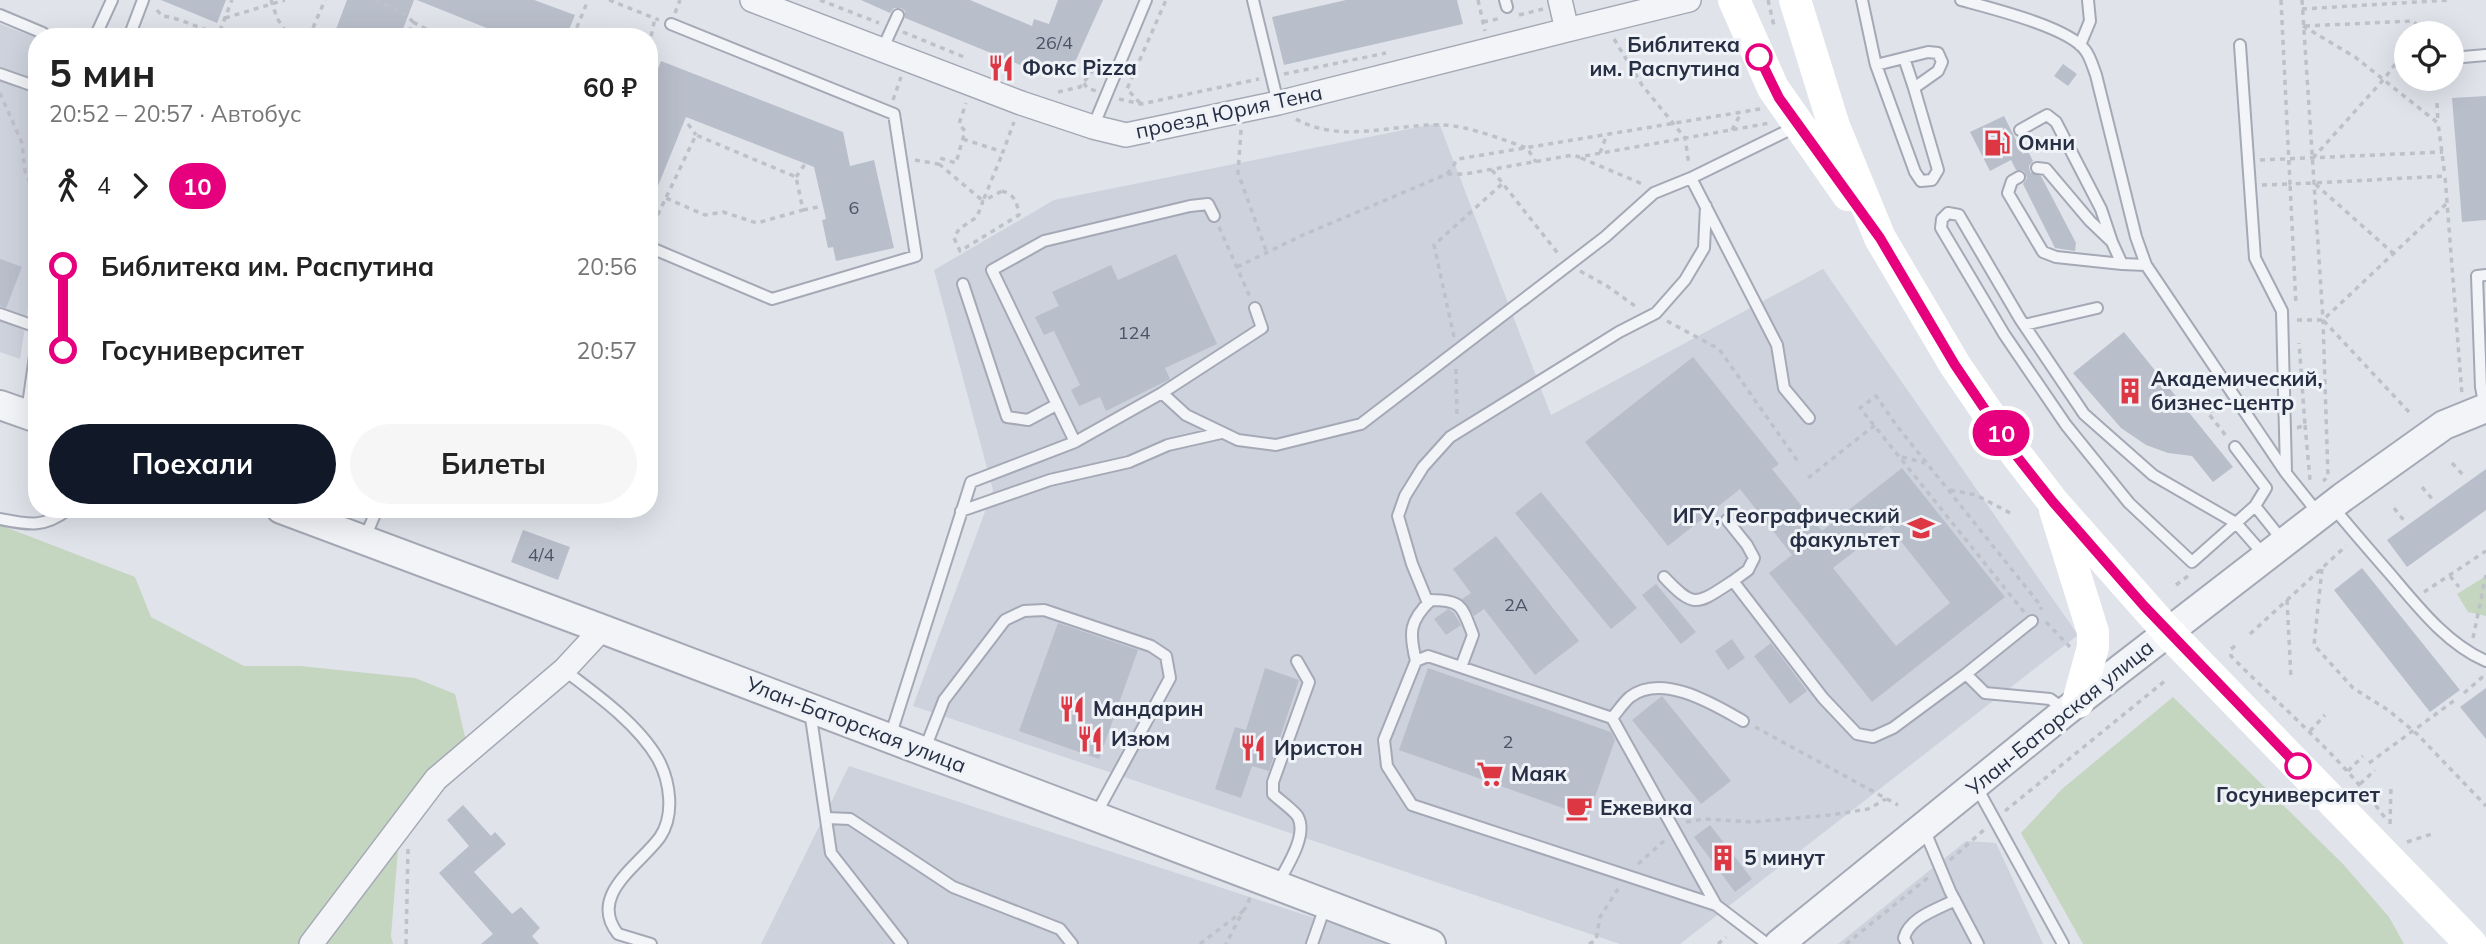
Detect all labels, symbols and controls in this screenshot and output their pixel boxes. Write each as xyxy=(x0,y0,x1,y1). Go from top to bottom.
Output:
map controls xyxy=(2394,21,2464,91)
button: locate xyxy=(2394,21,2464,91)
house number: 26/4 xyxy=(1035,31,1073,54)
place label: Библитека им. Распутина xyxy=(1589,31,1740,81)
marker: Библитека им. Распутина xyxy=(1746,44,1772,70)
text: 5 мин xyxy=(49,49,156,97)
restaurant icon: Фокс Pizza xyxy=(986,53,1016,83)
place label: Фокс Pizza xyxy=(1022,54,1137,80)
text: 60 ₽ xyxy=(583,71,637,104)
street label: проезд Юрия Тена xyxy=(1133,78,1325,144)
text: 20:52 – 20:57 · Автобус xyxy=(49,99,302,128)
fuel station icon: Омни xyxy=(1982,128,2012,158)
place label: Омни xyxy=(2018,129,2075,155)
icon: walk xyxy=(49,167,87,205)
icon: forward xyxy=(121,167,159,205)
text: 4 xyxy=(97,171,111,200)
text: 10 xyxy=(183,171,212,201)
house number: 6 xyxy=(849,196,859,219)
text: Библитека им. Распутина xyxy=(101,250,434,283)
text: 20:56 xyxy=(577,252,637,281)
house number: 124 xyxy=(1118,321,1150,344)
text: Госуниверситет xyxy=(101,334,304,367)
text: 20:57 xyxy=(577,336,637,365)
place label: Академический, бизнес-центр xyxy=(2151,365,2323,415)
building icon: Академический, бизнес-центр xyxy=(2115,376,2145,406)
line badge: 10 xyxy=(1969,410,2032,456)
text: 10 xyxy=(1987,418,2015,448)
button: Поехали xyxy=(49,424,336,504)
button: Билеты xyxy=(350,424,637,504)
place label: ИГУ, Географический факультет xyxy=(1673,502,1901,552)
school or university icon: ИГУ, Географический факультет xyxy=(1906,513,1936,543)
house number: 4/4 xyxy=(528,543,555,566)
house number: 2А xyxy=(1504,593,1528,616)
street label: Улан-Баторская улица xyxy=(1960,634,2158,801)
street label: Улан-Баторская улица xyxy=(742,670,970,778)
restaurant icon: Мандарин xyxy=(1057,694,1087,724)
place label: Мандарин xyxy=(1093,695,1203,721)
restaurant icon: Изюм xyxy=(1075,724,1105,754)
place label: Изюм xyxy=(1111,725,1170,751)
house number: 2 xyxy=(1503,730,1513,753)
restaurant icon: Иристон xyxy=(1238,733,1268,763)
place label: Иристон xyxy=(1274,734,1363,760)
marker: Госуниверситет xyxy=(2285,753,2311,779)
supermarket icon: Маяк xyxy=(1475,759,1505,789)
place label: Маяк xyxy=(1511,760,1568,786)
place label: Госуниверситет xyxy=(2216,781,2381,807)
cafe icon: Ежевика xyxy=(1564,793,1594,823)
place label: Ежевика xyxy=(1600,794,1692,820)
building icon: 5 минут xyxy=(1708,843,1738,873)
place label: 5 минут xyxy=(1744,844,1826,870)

